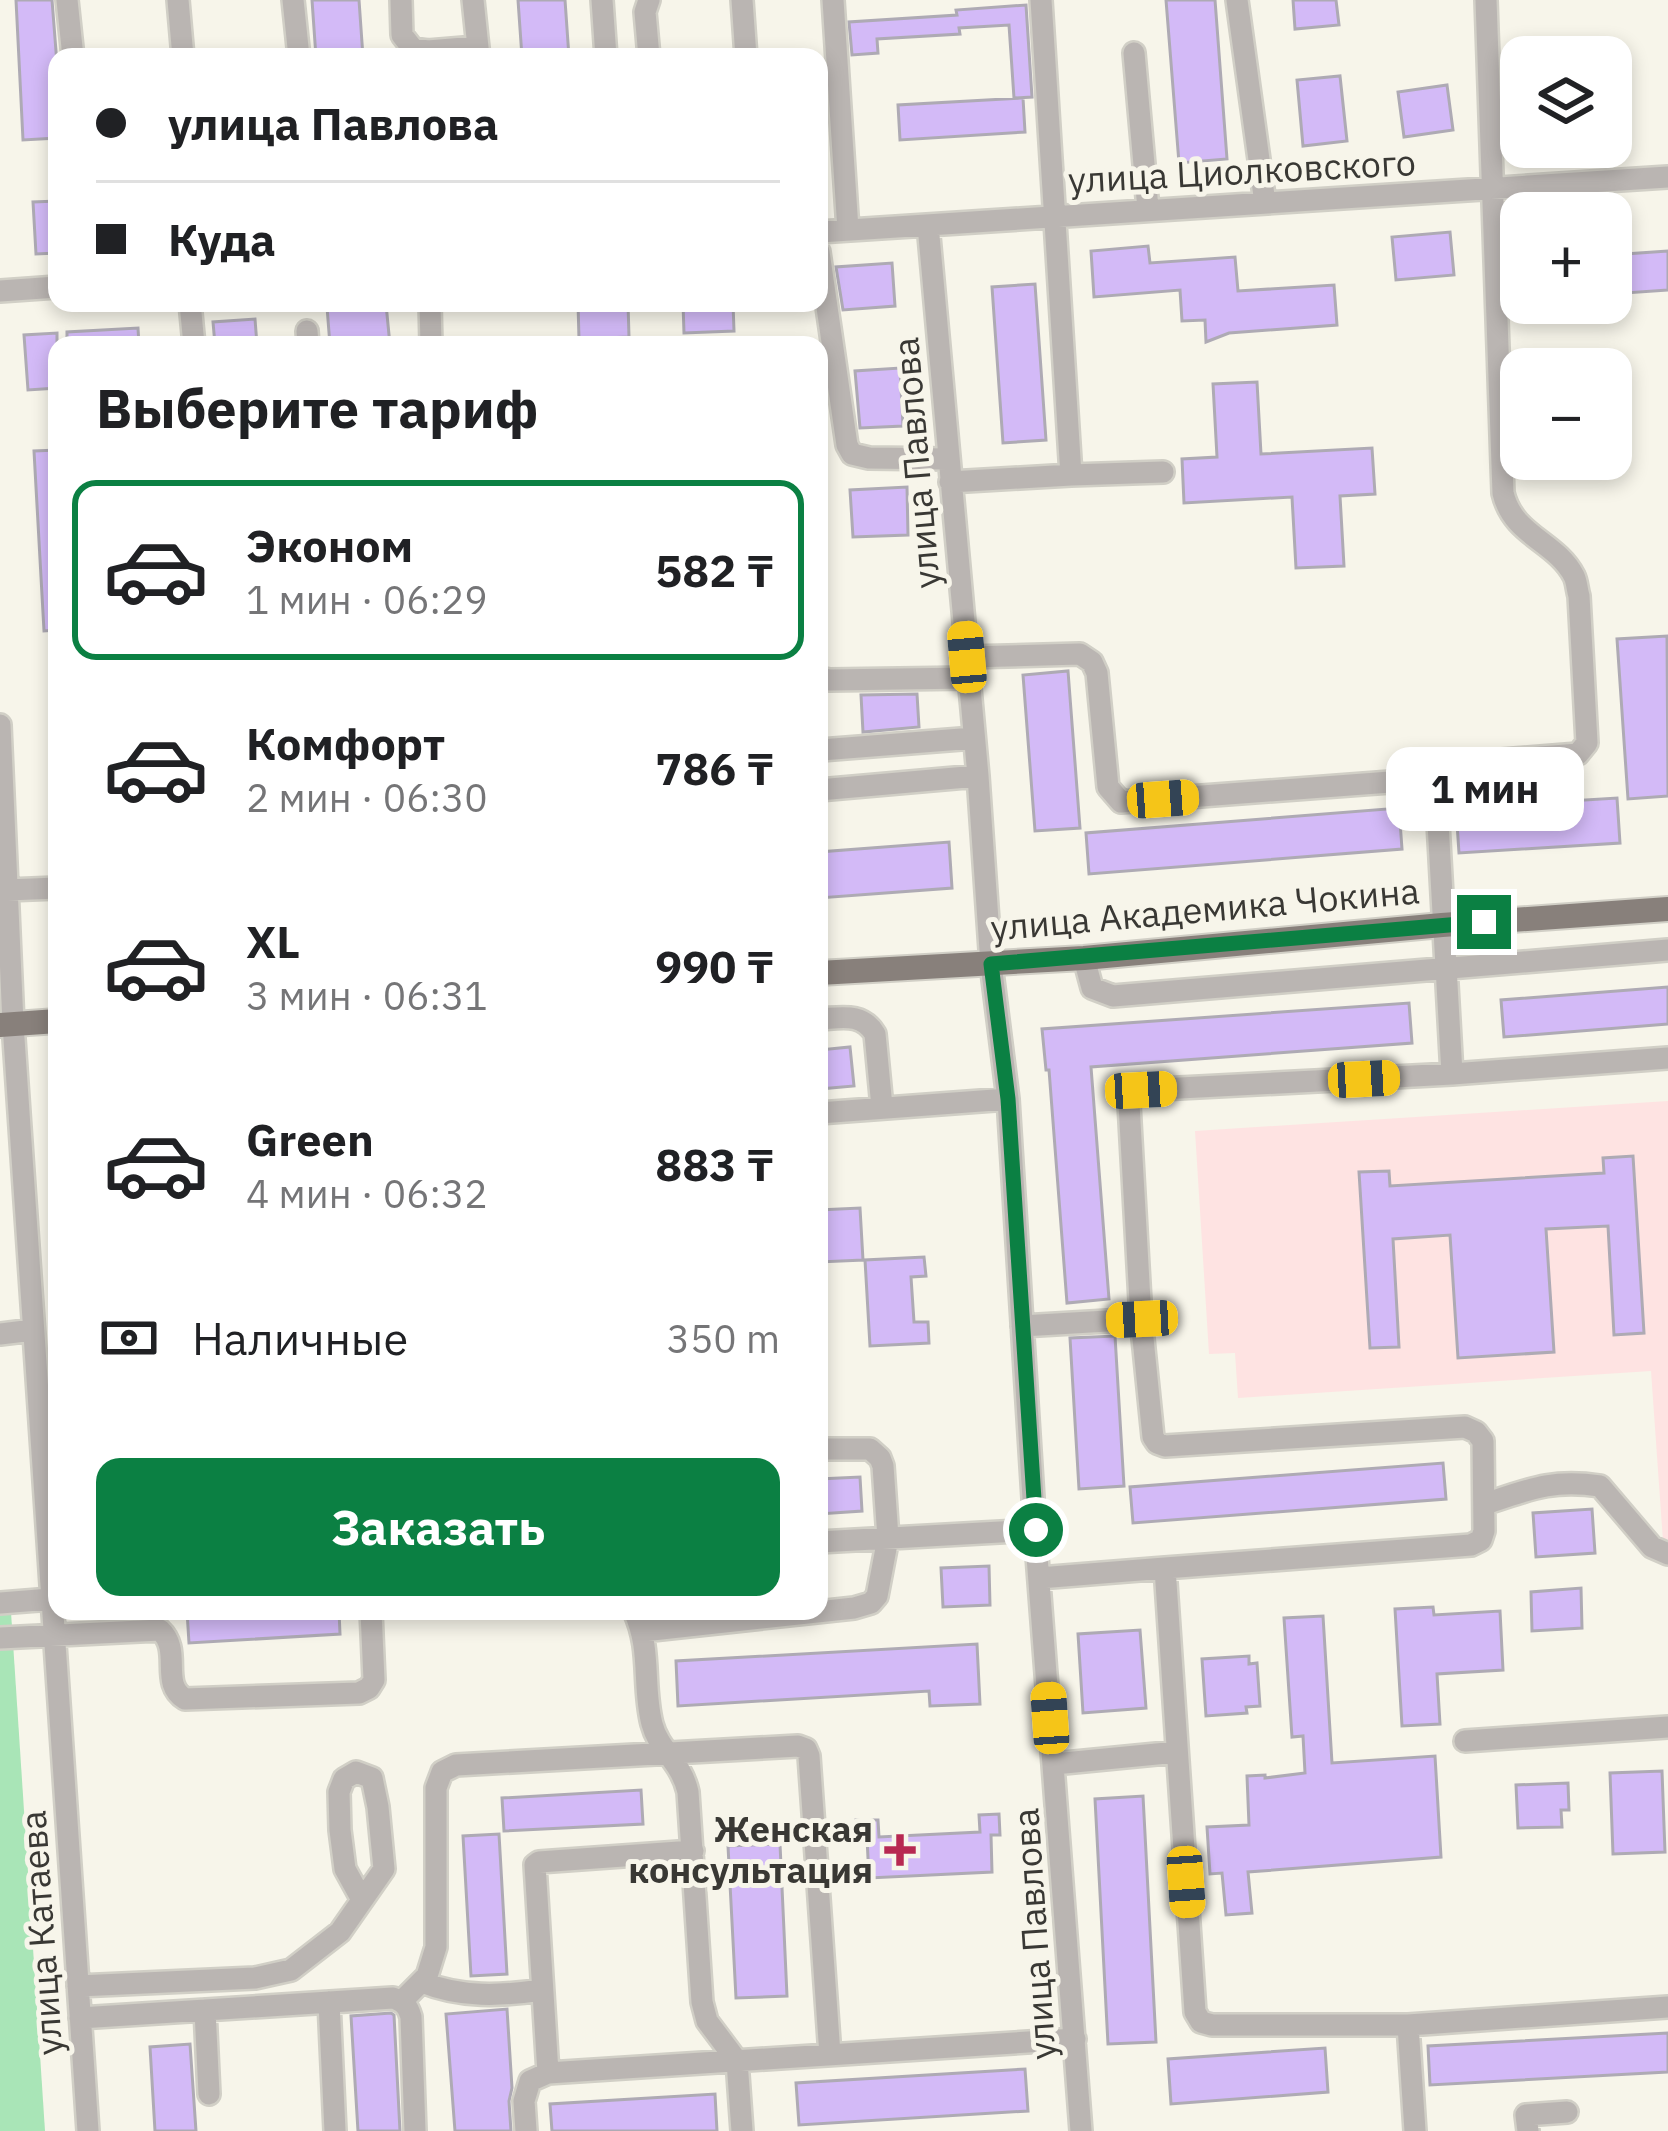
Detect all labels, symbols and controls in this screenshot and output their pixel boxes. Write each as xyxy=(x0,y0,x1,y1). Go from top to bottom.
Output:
map controls xyxy=(1500,36,1632,480)
button: layers xyxy=(1500,36,1632,168)
text: улица Павлова xyxy=(168,94,499,152)
street label: улица Циолковского xyxy=(1067,138,1417,203)
button: + xyxy=(1500,192,1632,324)
text: Куда xyxy=(168,210,276,268)
street label: улица Павлова xyxy=(881,336,950,591)
button: − xyxy=(1500,348,1632,480)
text: Выберите тариф xyxy=(96,373,538,443)
icon: car xyxy=(102,516,210,624)
text: Эконом xyxy=(246,516,413,574)
text: 582 ₸ xyxy=(655,541,774,599)
text: 1 мин · 06:29 xyxy=(246,574,488,625)
car xyxy=(946,620,988,694)
icon: car xyxy=(102,714,210,822)
text: Комфорт xyxy=(246,714,445,772)
text: 786 ₸ xyxy=(655,739,774,797)
callout: 1 мин xyxy=(1385,748,1583,832)
text: 1 мин xyxy=(1431,763,1539,814)
text: 2 мин · 06:30 xyxy=(246,772,488,823)
car xyxy=(1126,779,1200,819)
street label: улица Академика Чокина xyxy=(989,866,1421,951)
route end xyxy=(1457,895,1511,949)
icon: car xyxy=(102,912,210,1020)
text: XL xyxy=(246,912,300,970)
text: 990 ₸ xyxy=(655,937,774,995)
text: 3 мин · 06:31 xyxy=(246,970,488,1021)
car xyxy=(1327,1059,1401,1099)
car xyxy=(1104,1070,1178,1110)
icon: car xyxy=(102,1110,210,1218)
text: Green xyxy=(246,1110,374,1168)
text: 883 ₸ xyxy=(655,1135,774,1193)
text: 4 мин · 06:32 xyxy=(246,1168,488,1219)
car xyxy=(1105,1299,1179,1339)
icon: cash xyxy=(96,1305,162,1371)
text: Наличные xyxy=(192,1309,408,1367)
text: 350 m xyxy=(667,1313,780,1364)
button: Заказать xyxy=(96,1458,780,1596)
route start xyxy=(1009,1503,1063,1557)
car xyxy=(1030,1681,1070,1755)
place label: Женская консультация xyxy=(628,1805,873,1893)
street label: улица Павлова xyxy=(1001,1807,1066,2061)
street label: улица Катаева xyxy=(9,1809,72,2057)
marker: Женская консультация xyxy=(884,1834,916,1866)
car xyxy=(1166,1845,1206,1919)

